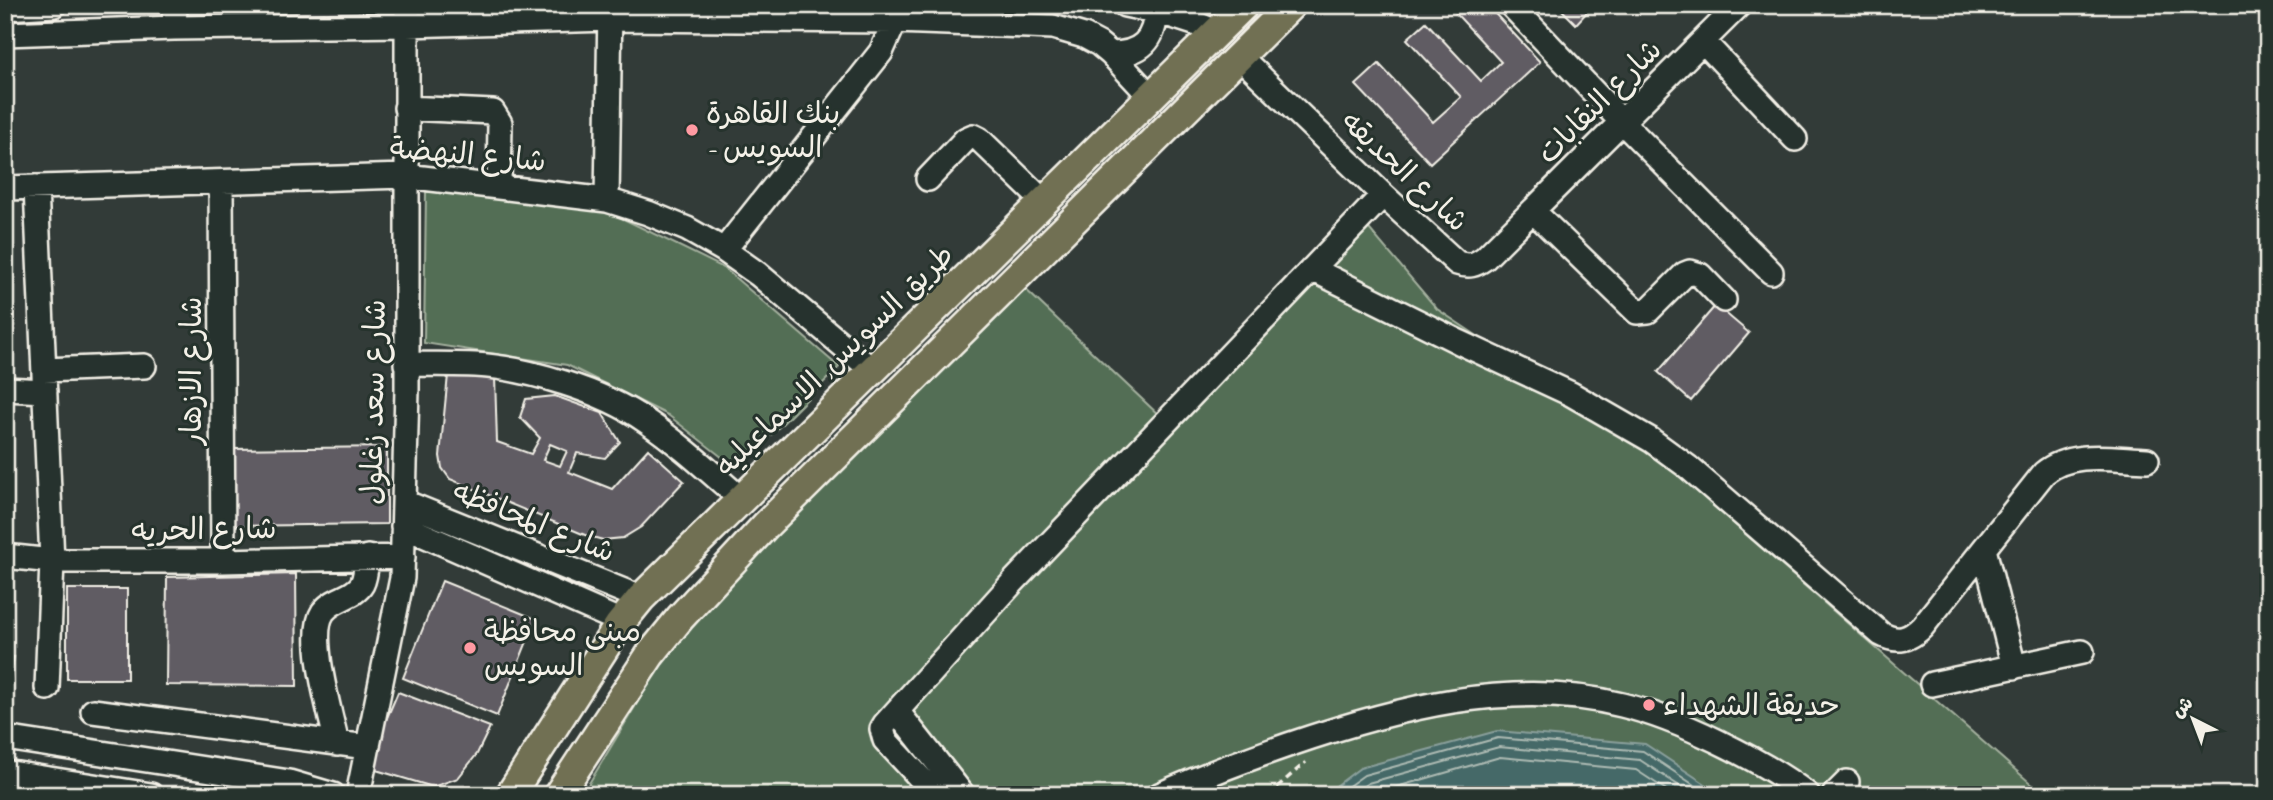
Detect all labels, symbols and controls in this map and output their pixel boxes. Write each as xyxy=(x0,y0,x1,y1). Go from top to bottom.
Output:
street label: شارع النقابات xyxy=(1528,30,1671,173)
place label: بنك القاهرة - السويس xyxy=(706,94,840,166)
street label: شارع الحديقه xyxy=(1332,102,1477,241)
marker: بنك القاهرة - السويس xyxy=(684,122,700,138)
street label: شارع النهضة xyxy=(388,128,548,182)
street label: طريق السويس, الاسماعيليه xyxy=(706,236,962,484)
street label: شارع الازهار xyxy=(172,297,212,446)
street label: شارع سعد زغلول xyxy=(352,299,396,505)
street label: شارع المحافظه xyxy=(447,471,621,573)
street label: شارع الحريه xyxy=(131,509,277,551)
place label: مبنى محافظة السويس xyxy=(484,612,641,684)
marker: مبنى محافظة السويس xyxy=(462,640,478,656)
north arrow xyxy=(2158,684,2228,754)
place label: حديقة الشهداء xyxy=(1663,686,1840,724)
text: ش xyxy=(2166,691,2198,723)
marker: حديقة الشهداء xyxy=(1641,697,1657,713)

